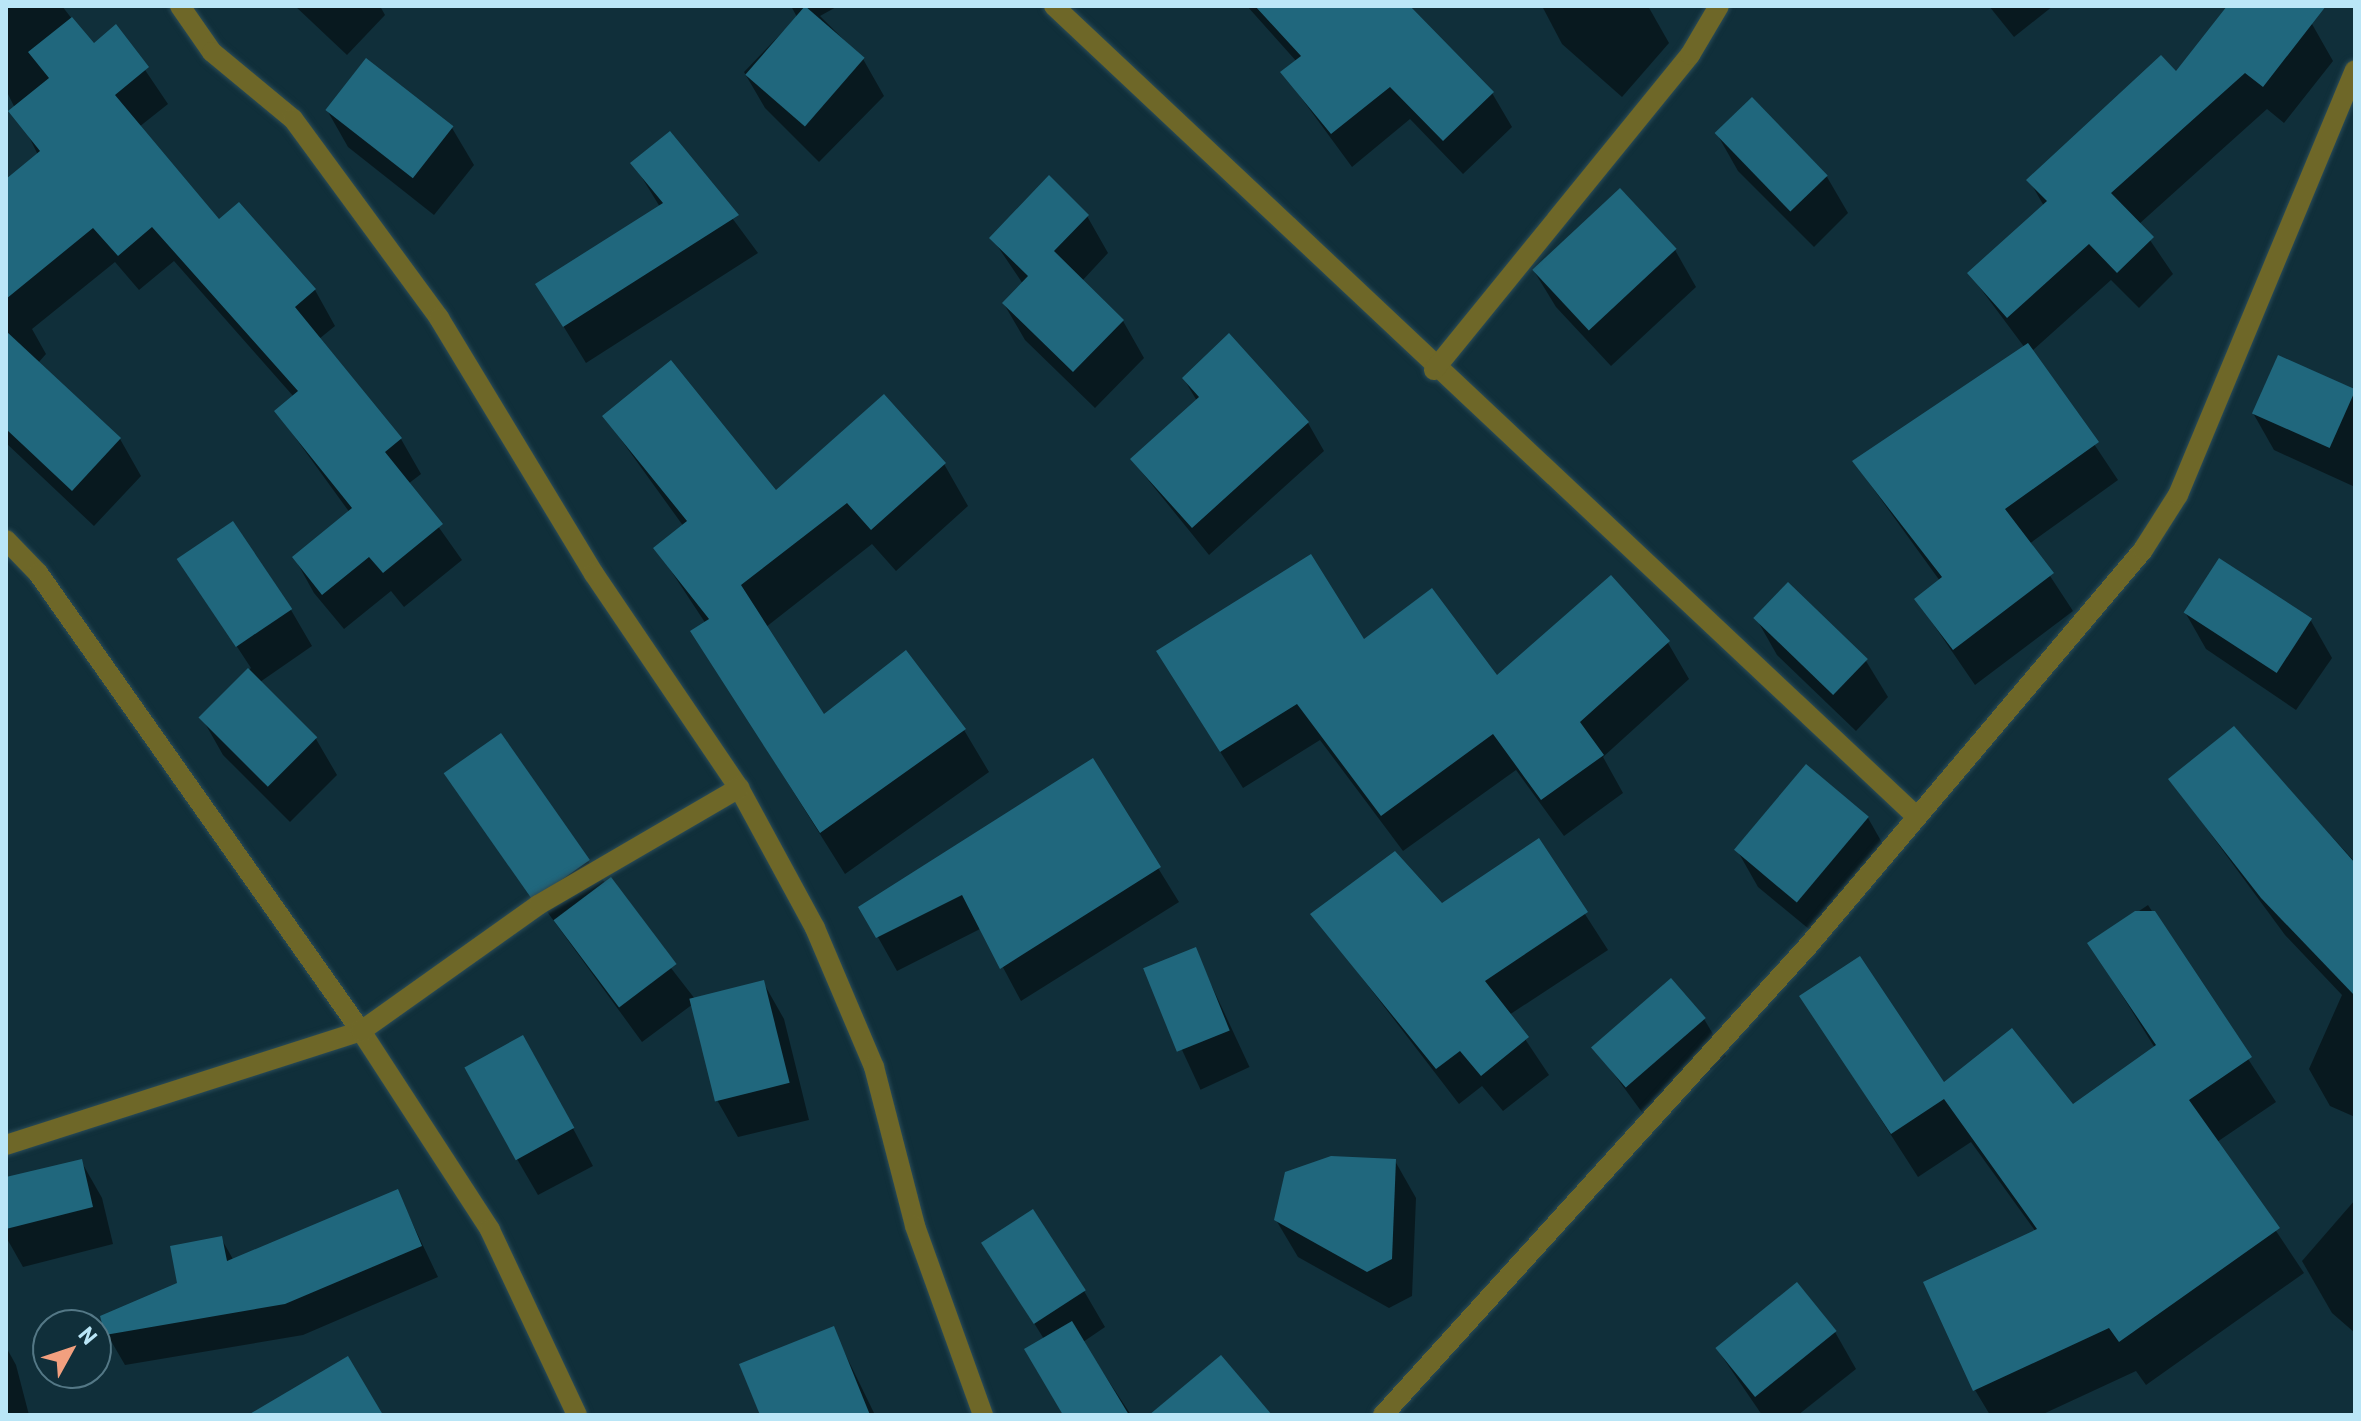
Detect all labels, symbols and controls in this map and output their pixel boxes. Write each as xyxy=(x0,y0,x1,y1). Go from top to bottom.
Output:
north arrow xyxy=(32,1309,112,1389)
text: N xyxy=(74,1321,104,1349)

